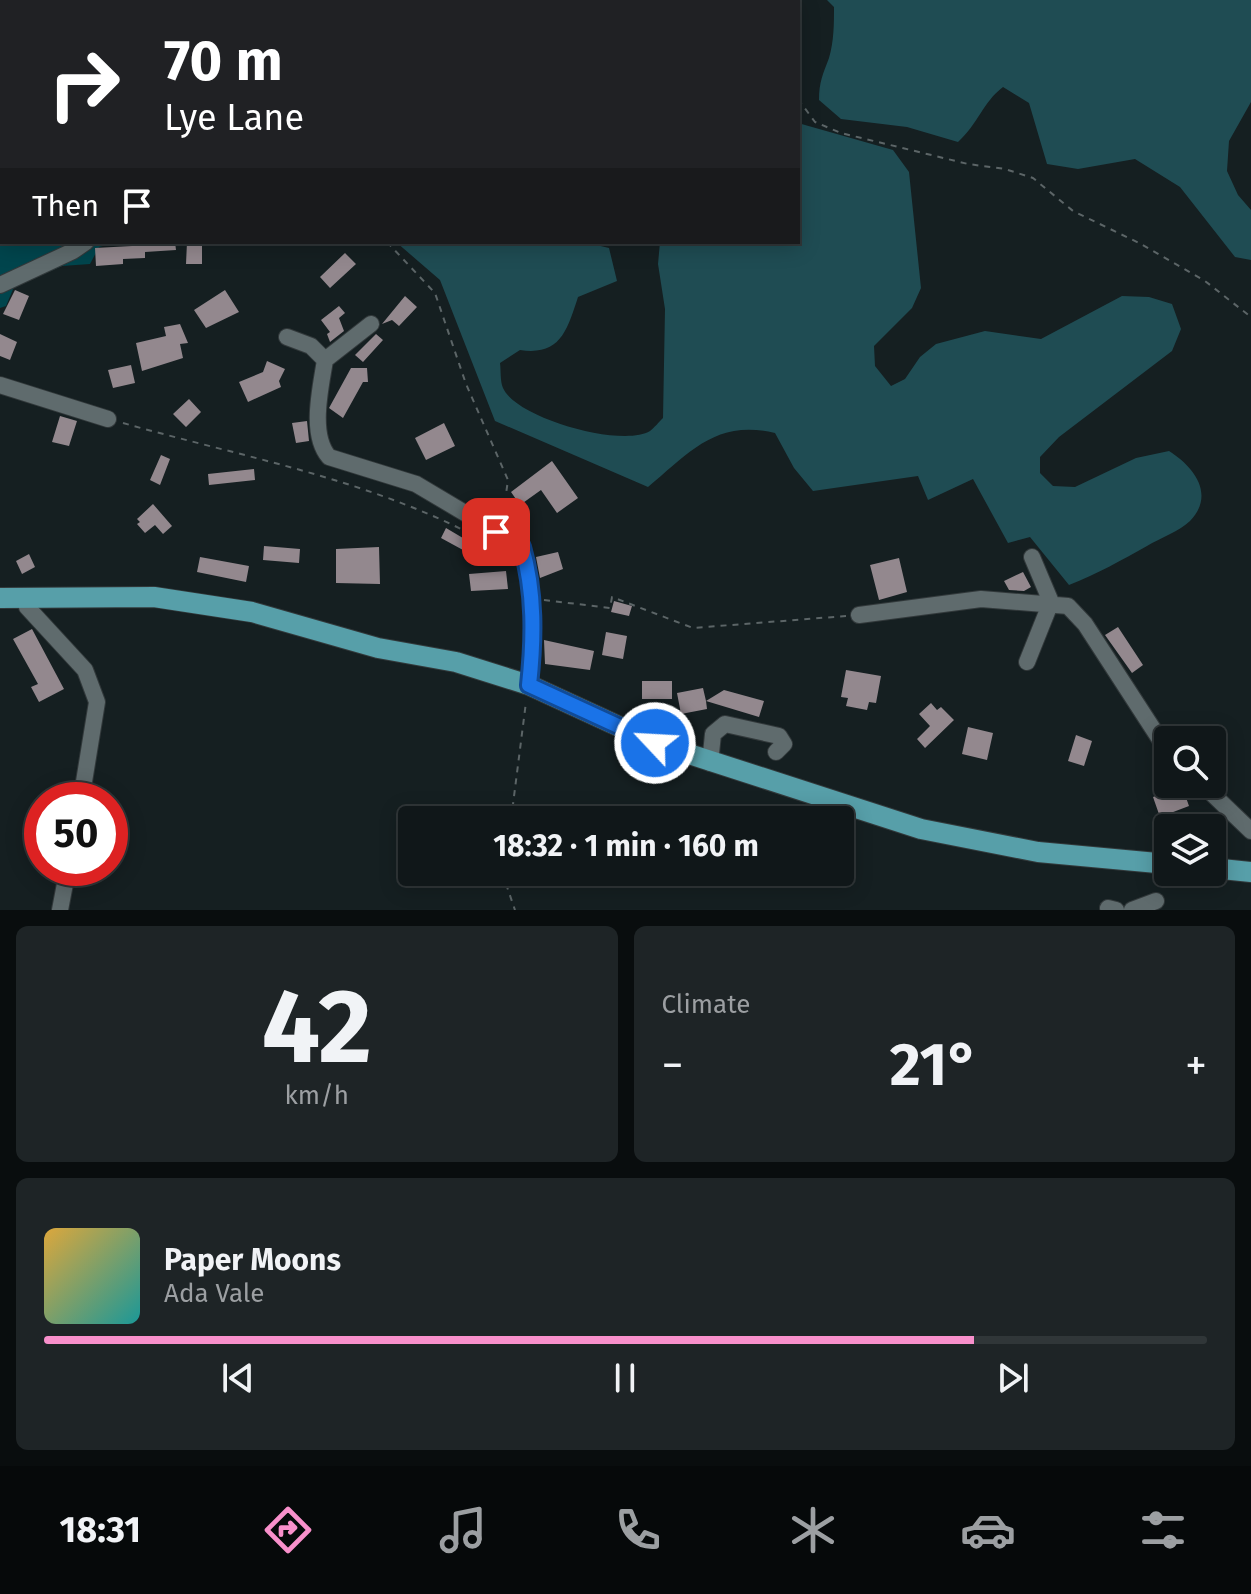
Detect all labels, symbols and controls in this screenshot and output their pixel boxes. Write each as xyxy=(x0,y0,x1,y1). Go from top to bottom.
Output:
text: 70 m xyxy=(164,28,283,95)
icon: right xyxy=(32,32,136,136)
text: Lye Lane xyxy=(164,96,304,140)
icon: arrive xyxy=(115,184,159,228)
text: Then xyxy=(32,188,99,224)
pin xyxy=(462,498,530,566)
icon: arrive xyxy=(474,510,518,554)
position arrow xyxy=(613,701,697,785)
map controls xyxy=(1154,726,1226,886)
button: search xyxy=(1154,726,1226,798)
speed limit sign: 50 xyxy=(24,782,128,886)
button: layers xyxy=(1154,814,1226,886)
text: 18:32 · 1 min · 160 m xyxy=(493,828,759,864)
text: 42 xyxy=(262,965,372,1090)
text: Climate xyxy=(662,989,750,1020)
text: 21° xyxy=(890,1029,979,1101)
text: − xyxy=(662,1039,684,1092)
text: + xyxy=(1185,1039,1207,1092)
text: km/h xyxy=(285,1080,349,1111)
text: Paper Moons xyxy=(164,1242,341,1278)
text: Ada Vale xyxy=(164,1278,264,1309)
icon: previous xyxy=(216,1356,260,1400)
icon: pause xyxy=(603,1356,647,1400)
icon: next xyxy=(991,1356,1035,1400)
icon: directions xyxy=(260,1502,316,1558)
icon: music xyxy=(435,1502,491,1558)
icon: phone xyxy=(610,1502,666,1558)
icon: climate xyxy=(785,1502,841,1558)
icon: car xyxy=(960,1502,1016,1558)
icon: filters xyxy=(1135,1502,1191,1558)
text: 18:31 xyxy=(60,1508,141,1552)

